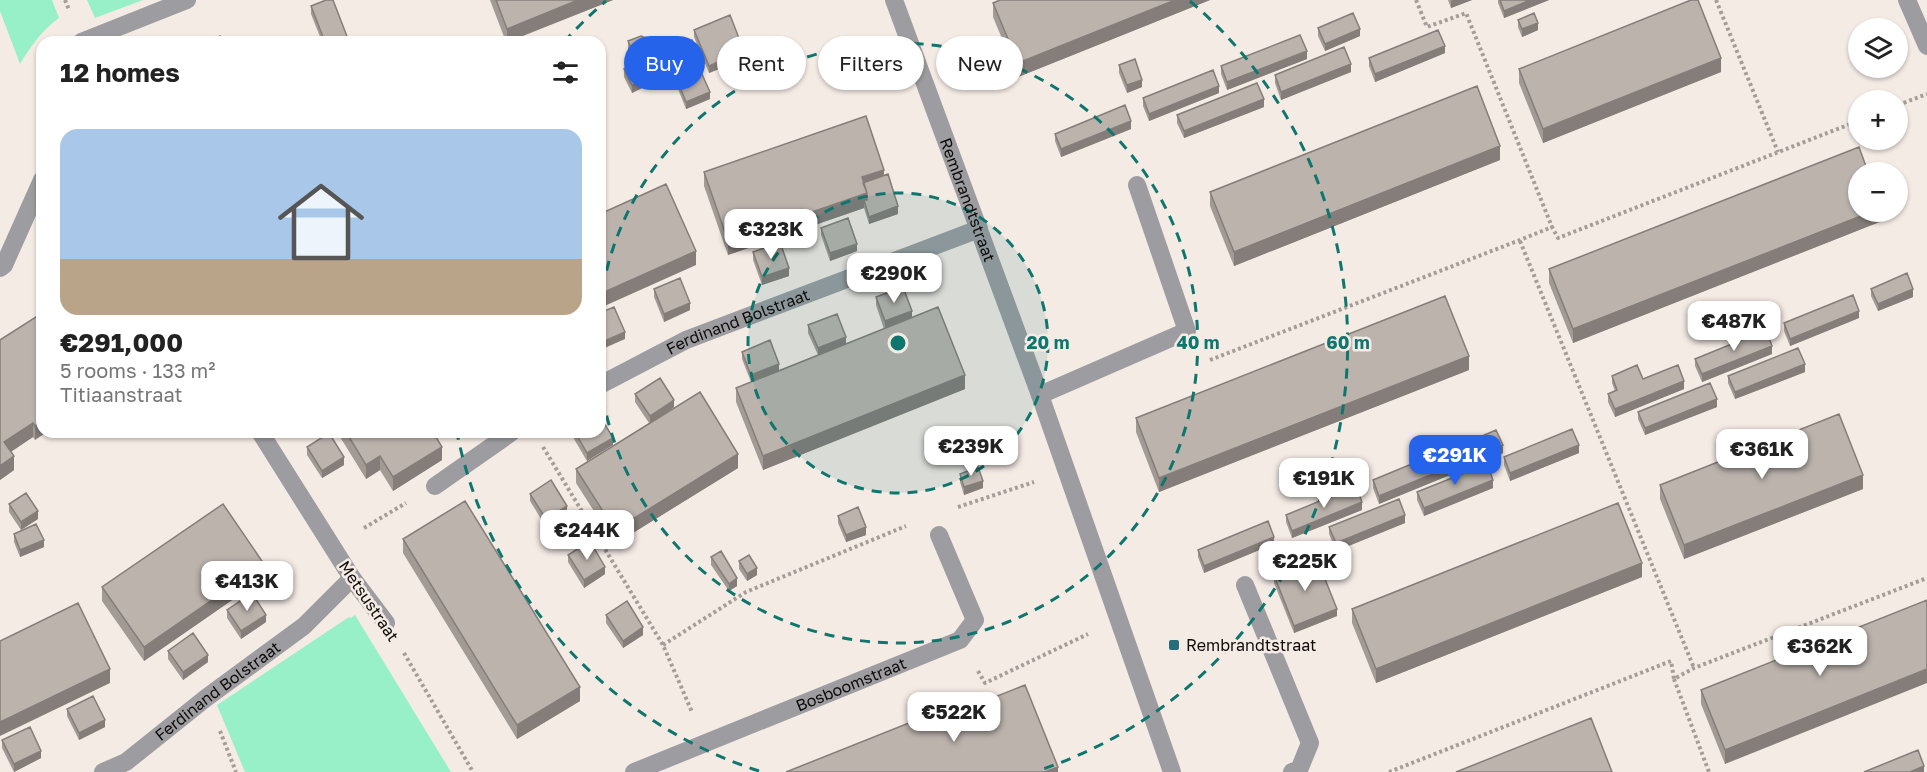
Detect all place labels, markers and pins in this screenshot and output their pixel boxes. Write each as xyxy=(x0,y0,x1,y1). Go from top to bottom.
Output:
pin: €323K xyxy=(729,209,813,260)
pin: €290K xyxy=(852,253,936,304)
pin: €487K xyxy=(1692,301,1776,352)
centre of rings xyxy=(888,333,908,353)
pin: €239K xyxy=(929,426,1013,477)
pin: €361K xyxy=(1720,429,1804,480)
pin: €291K xyxy=(1413,435,1497,486)
pin: €191K xyxy=(1282,458,1366,509)
pin: €244K xyxy=(545,510,629,561)
pin: €225K xyxy=(1263,541,1347,592)
pin: €413K xyxy=(205,561,289,612)
pin: €362K xyxy=(1778,626,1862,677)
place label: Rembrandtstraat xyxy=(1186,635,1316,655)
marker: Rembrandtstraat xyxy=(1167,638,1181,652)
pin: €522K xyxy=(912,692,996,743)

